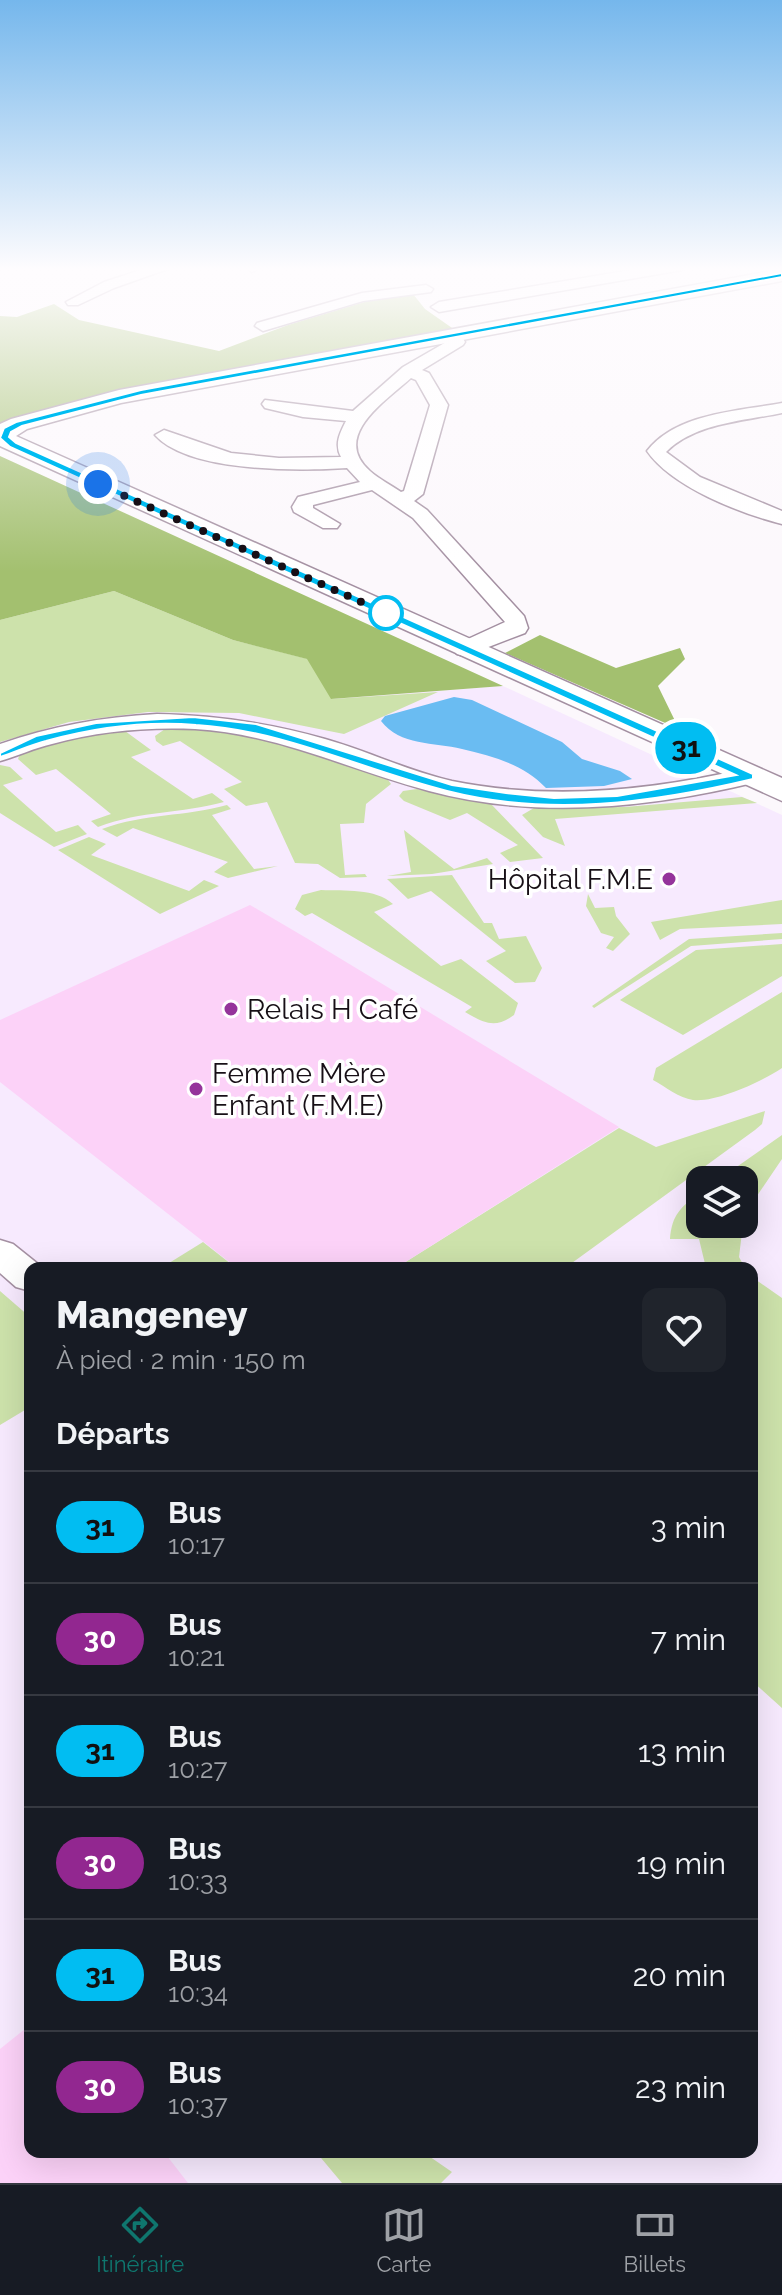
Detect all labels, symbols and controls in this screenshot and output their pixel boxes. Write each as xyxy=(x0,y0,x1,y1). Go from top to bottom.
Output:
your location xyxy=(78,464,118,504)
unlabelled marker xyxy=(369,596,403,630)
line badge: 31 xyxy=(650,722,722,774)
text: 31 xyxy=(671,731,701,764)
place label: Hôpital F.M.E xyxy=(488,863,653,896)
marker: Hôpital F.M.E xyxy=(660,870,678,888)
place label: Relais H Café xyxy=(247,993,418,1026)
marker: Relais H Café xyxy=(222,1000,240,1018)
place label: Femme Mère Enfant (F.M.E) xyxy=(212,1057,386,1122)
marker: Femme Mère Enfant (F.M.E) xyxy=(187,1080,205,1098)
map controls xyxy=(686,1166,758,1238)
button: layers xyxy=(686,1166,758,1238)
button: heart xyxy=(642,1288,726,1372)
text: Mangeney xyxy=(56,1292,248,1337)
text: À pied · 2 min · 150 m xyxy=(56,1345,306,1375)
text: Départs xyxy=(56,1416,170,1451)
text: Bus xyxy=(168,1495,222,1530)
text: 31 xyxy=(85,1510,115,1543)
text: 3 min xyxy=(651,1510,726,1545)
text: 10:17 xyxy=(168,1530,225,1560)
text: Bus xyxy=(168,1607,222,1642)
text: 30 xyxy=(84,1622,116,1655)
text: 7 min xyxy=(651,1622,726,1657)
text: 10:21 xyxy=(168,1642,225,1672)
text: Bus xyxy=(168,1719,222,1754)
text: 31 xyxy=(85,1734,115,1767)
text: 13 min xyxy=(638,1734,726,1769)
text: 10:27 xyxy=(168,1754,227,1784)
text: Bus xyxy=(168,1831,222,1866)
text: 30 xyxy=(84,1846,116,1879)
text: 19 min xyxy=(636,1846,726,1881)
text: 10:33 xyxy=(168,1866,228,1896)
text: Bus xyxy=(168,1943,222,1978)
text: 31 xyxy=(85,1958,115,1991)
text: 20 min xyxy=(633,1958,726,1993)
text: 10:34 xyxy=(168,1978,228,2008)
text: Bus xyxy=(168,2055,222,2090)
text: 30 xyxy=(84,2070,116,2103)
text: 23 min xyxy=(635,2070,726,2105)
text: 10:37 xyxy=(168,2090,228,2120)
tab: Itinéraire xyxy=(96,2203,184,2277)
tab: Carte xyxy=(376,2203,431,2277)
tab: Billets xyxy=(624,2203,686,2277)

